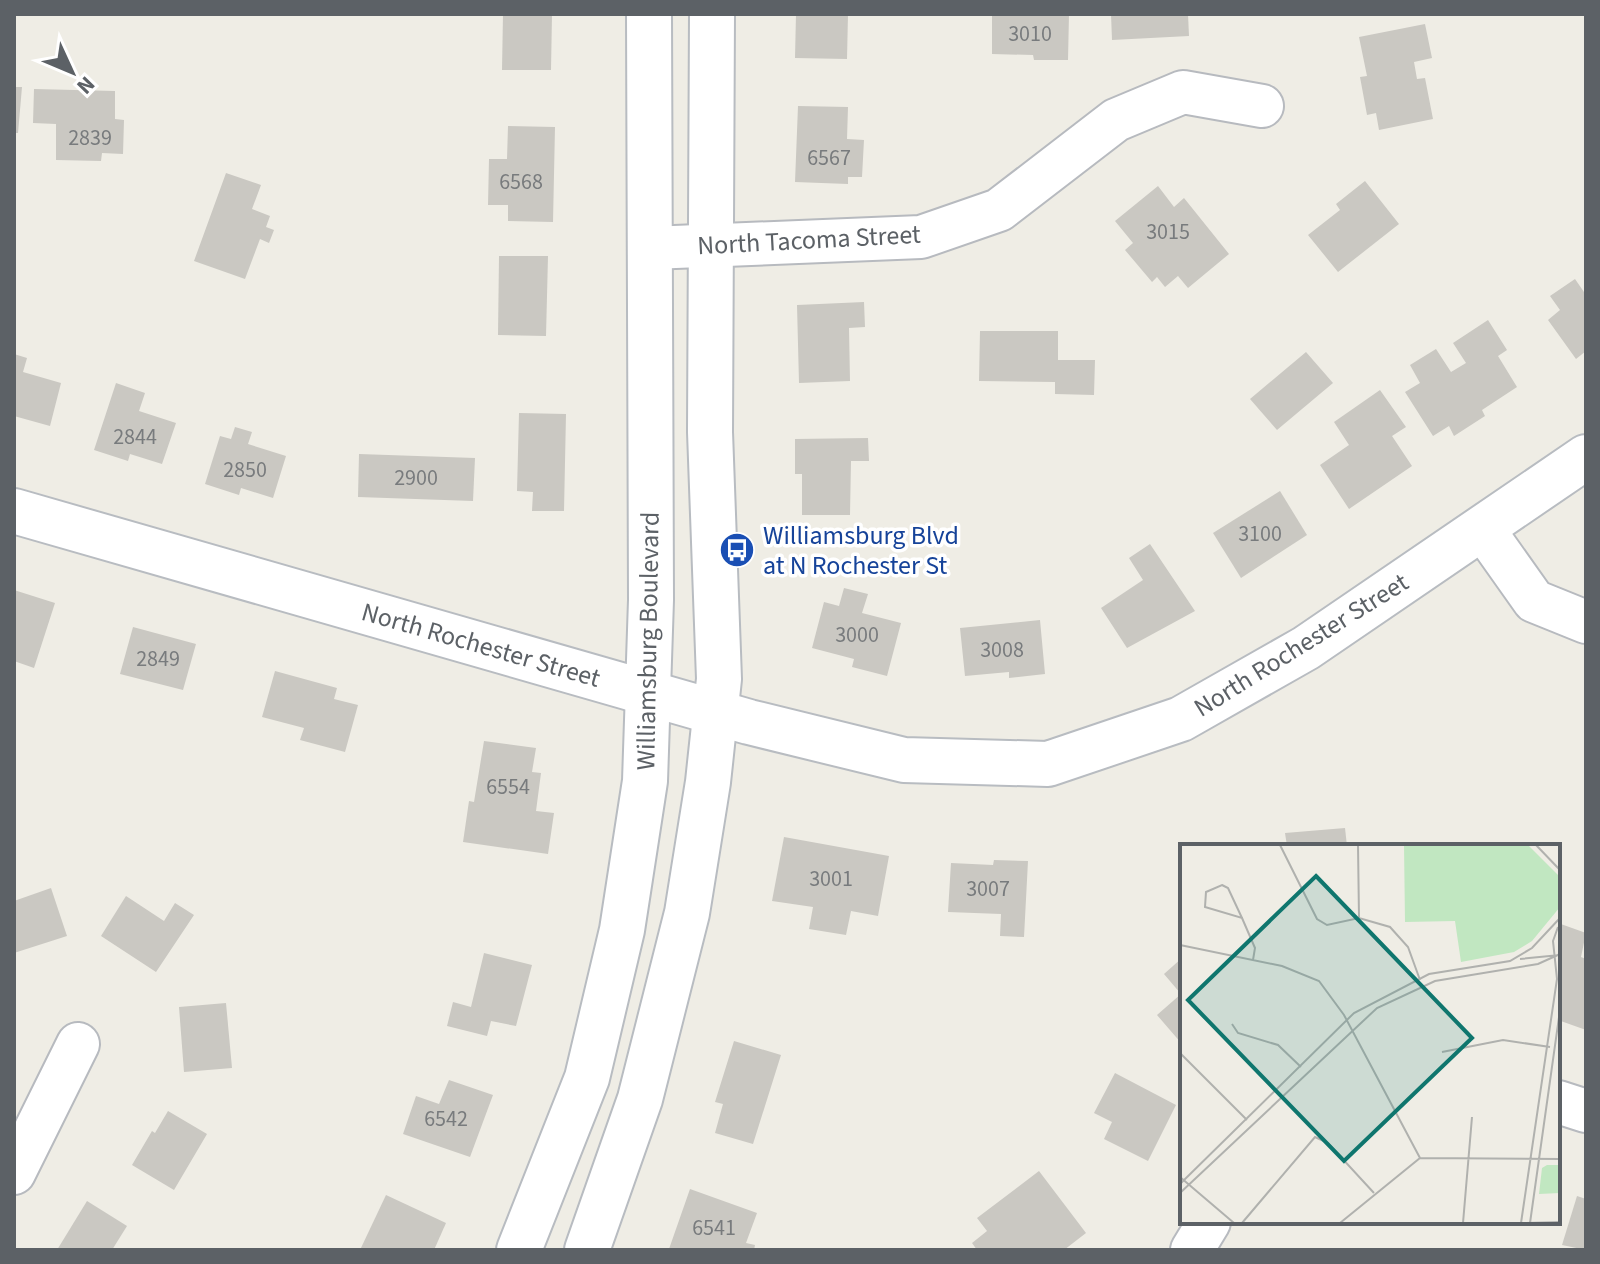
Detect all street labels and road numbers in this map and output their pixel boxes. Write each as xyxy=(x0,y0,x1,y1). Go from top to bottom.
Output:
street label: North Tacoma Street xyxy=(696,216,922,264)
street label: Williamsburg Boulevard xyxy=(627,511,669,771)
street label: North Rochester Street xyxy=(1187,564,1416,726)
street label: North Rochester Street xyxy=(357,593,605,697)

